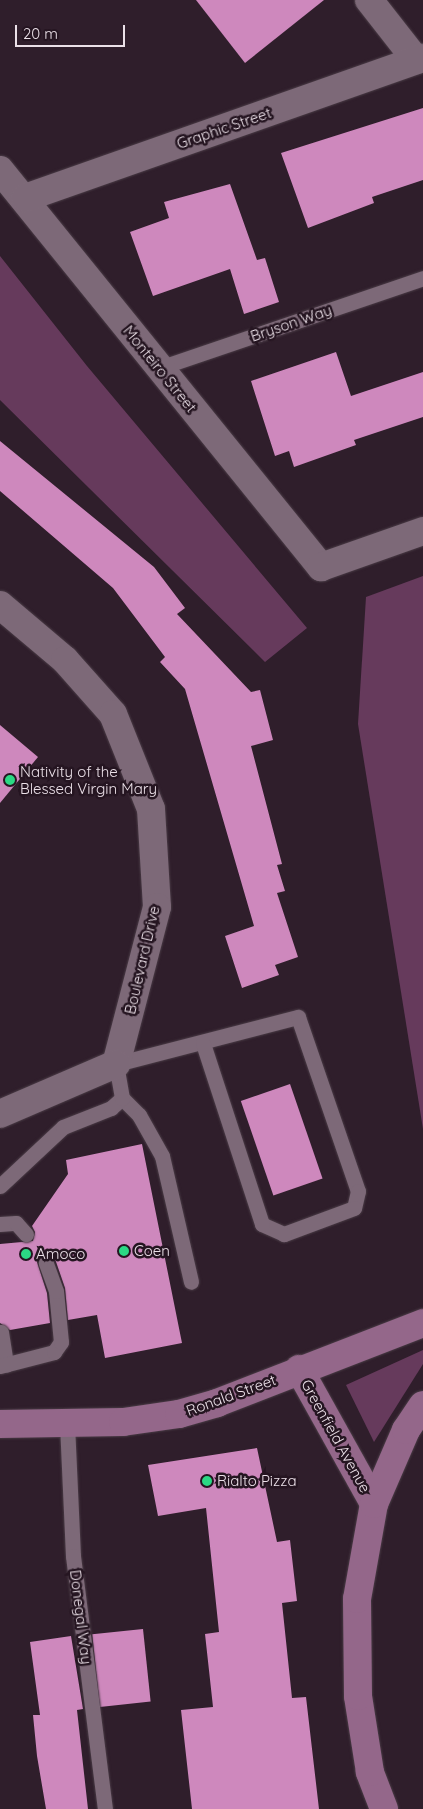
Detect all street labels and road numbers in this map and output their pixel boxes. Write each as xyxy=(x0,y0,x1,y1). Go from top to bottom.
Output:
street label: Graphic Street xyxy=(174,103,274,153)
street label: Bryson Way xyxy=(248,301,334,345)
street label: Monteiro Street xyxy=(120,322,200,416)
street label: Boulevard Drive xyxy=(121,904,163,1016)
street label: Ronald Street xyxy=(184,1370,278,1420)
street label: Greenfield Avenue xyxy=(298,1376,374,1496)
street label: Donegal Way xyxy=(66,1569,96,1665)

